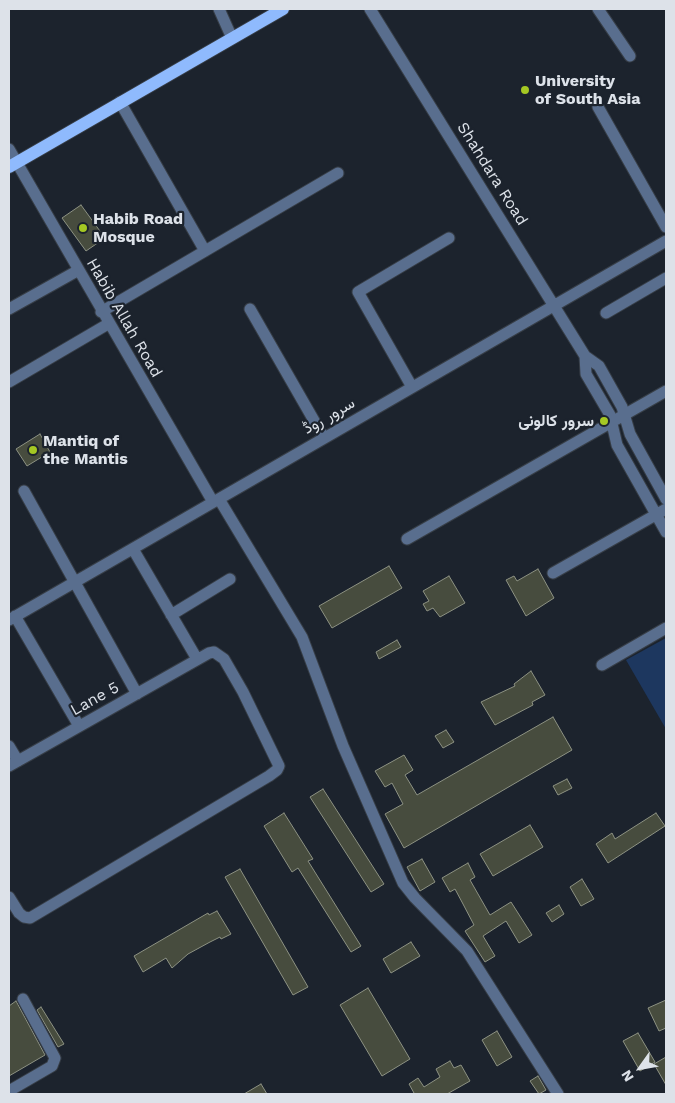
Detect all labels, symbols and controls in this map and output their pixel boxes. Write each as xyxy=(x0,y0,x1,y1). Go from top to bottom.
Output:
place label: University of South Asia xyxy=(535,71,640,109)
marker: University of South Asia xyxy=(519,84,531,96)
street label: Shahdara Road xyxy=(453,119,531,229)
place label: Habib Road Mosque xyxy=(93,209,183,247)
marker: Habib Road Mosque xyxy=(77,222,89,234)
street label: Habib Allah Road xyxy=(82,255,166,381)
street label: سرور روڈ xyxy=(300,394,358,438)
place label: سرور کالونی xyxy=(518,411,594,431)
marker: سرور کالونی xyxy=(598,415,610,427)
place label: Mantiq of the Mantis xyxy=(43,431,128,469)
marker: Mantiq of the Mantis xyxy=(27,444,39,456)
street label: Lane 5 xyxy=(67,678,123,720)
north arrow xyxy=(615,1043,665,1093)
text: N xyxy=(618,1067,637,1085)

